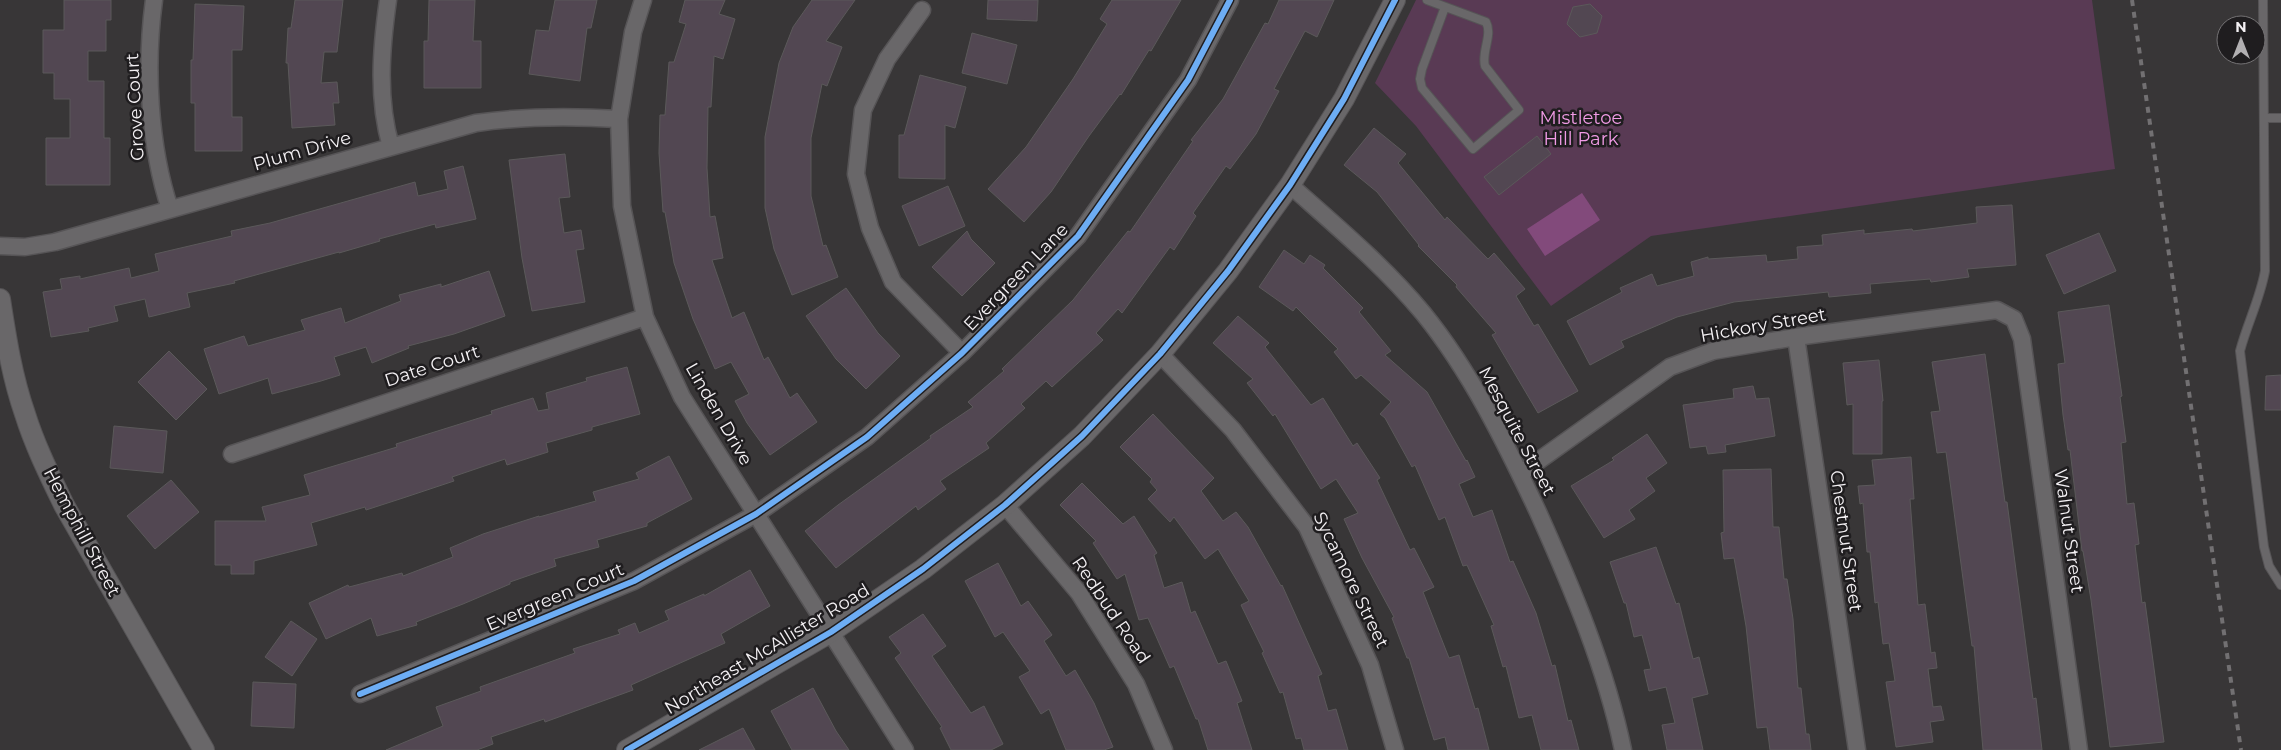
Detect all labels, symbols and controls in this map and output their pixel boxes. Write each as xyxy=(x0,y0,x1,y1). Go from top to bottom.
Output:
north arrow xyxy=(2216,15,2266,65)
text: N xyxy=(2235,18,2247,36)
street label: Grove Court xyxy=(121,53,149,161)
park label: Mistletoe Hill Park xyxy=(1540,107,1623,150)
street label: Plum Drive xyxy=(251,126,354,175)
street label: Evergreen Lane xyxy=(959,218,1073,336)
street label: Hickory Street xyxy=(1698,303,1828,347)
street label: Date Court xyxy=(382,340,482,392)
street label: Linden Drive xyxy=(681,359,757,469)
street label: Mesquite Street xyxy=(1474,363,1560,499)
street label: Hemphill Street xyxy=(39,464,125,600)
street label: Walnut Street xyxy=(2049,467,2089,595)
street label: Chestnut Street xyxy=(1825,469,1867,613)
street label: Sycamore Street xyxy=(1309,508,1393,652)
street label: Redbud Road xyxy=(1067,552,1155,668)
street label: Evergreen Court xyxy=(483,558,627,636)
street label: Northeast McAllister Road xyxy=(660,579,874,719)

